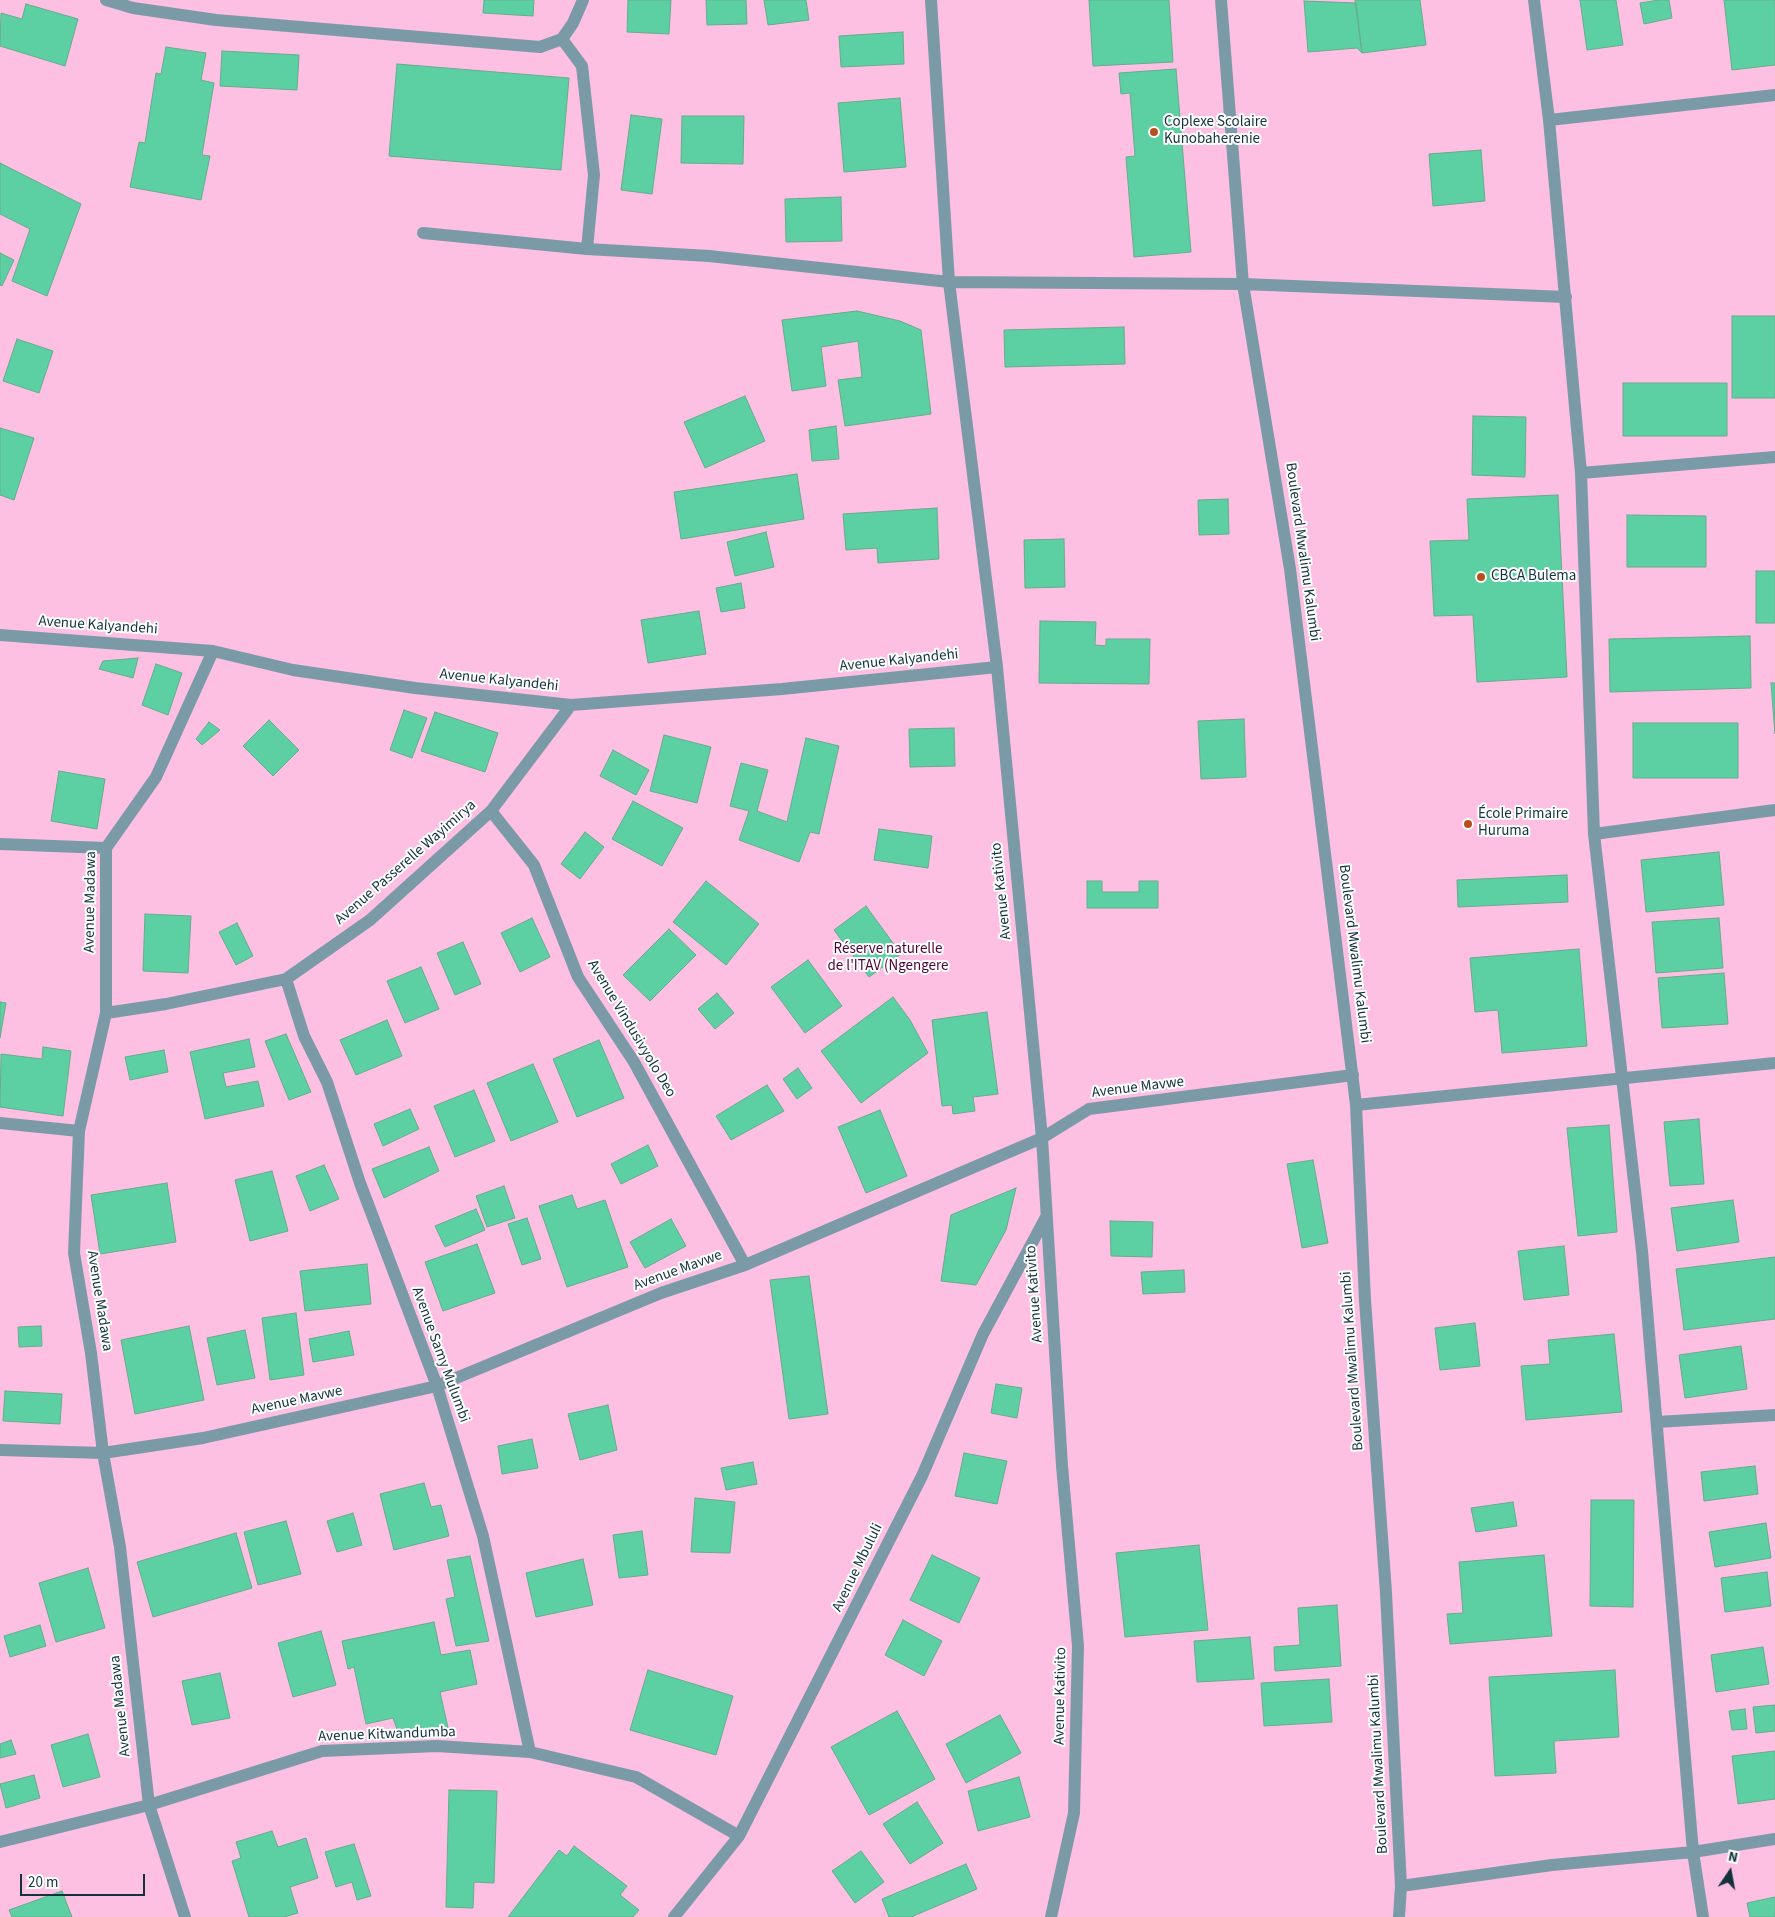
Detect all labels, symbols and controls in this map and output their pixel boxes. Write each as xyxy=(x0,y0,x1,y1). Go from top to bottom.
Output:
place label: Coplexe Scolaire Kunobaherenie xyxy=(1164,114,1267,149)
marker: Coplexe Scolaire Kunobaherenie xyxy=(1148,126,1160,138)
street label: Boulevard Mwalimu Kalumbi xyxy=(1281,462,1323,642)
place label: CBCA Bulema xyxy=(1491,568,1576,586)
marker: CBCA Bulema xyxy=(1475,571,1487,583)
street label: Avenue Kalyandehi xyxy=(38,613,158,639)
street label: Avenue Kalyandehi xyxy=(839,646,959,676)
street label: Avenue Kalyandehi xyxy=(439,666,559,696)
street label: Avenue Passerelle Wayimirya xyxy=(332,797,480,929)
place label: École Primaire Huruma xyxy=(1478,806,1568,841)
marker: École Primaire Huruma xyxy=(1462,818,1474,830)
street label: Avenue Kativito xyxy=(988,841,1016,941)
street label: Avenue Madawa xyxy=(81,851,101,953)
street label: Boulevard Mwalimu Kalumbi xyxy=(1334,864,1374,1044)
park label: Réserve naturelle de l'ITAV (Ngengere xyxy=(828,941,948,976)
street label: Avenue Vindusivyolo Deo xyxy=(583,957,679,1101)
street label: Avenue Mavwe xyxy=(1091,1073,1185,1103)
street label: Avenue Kativito xyxy=(1023,1245,1047,1343)
street label: Avenue Mavwe xyxy=(631,1247,725,1295)
street label: Avenue Madawa xyxy=(82,1249,116,1353)
street label: Boulevard Mwalimu Kalumbi xyxy=(1338,1271,1368,1451)
street label: Avenue Samy Mulumbi xyxy=(407,1285,473,1425)
street label: Avenue Mavwe xyxy=(250,1383,344,1419)
street label: Avenue Mbululi xyxy=(829,1521,887,1615)
street label: Avenue Kativito xyxy=(1051,1647,1071,1745)
street label: Avenue Madawa xyxy=(107,1654,135,1758)
street label: Boulevard Mwalimu Kalumbi xyxy=(1365,1674,1393,1854)
street label: Avenue Kitwandumba xyxy=(318,1724,456,1746)
north arrow xyxy=(1705,1847,1755,1897)
text: N xyxy=(1726,1847,1740,1868)
scale bar xyxy=(22,1864,148,1896)
text: 20 m xyxy=(28,1872,58,1893)

